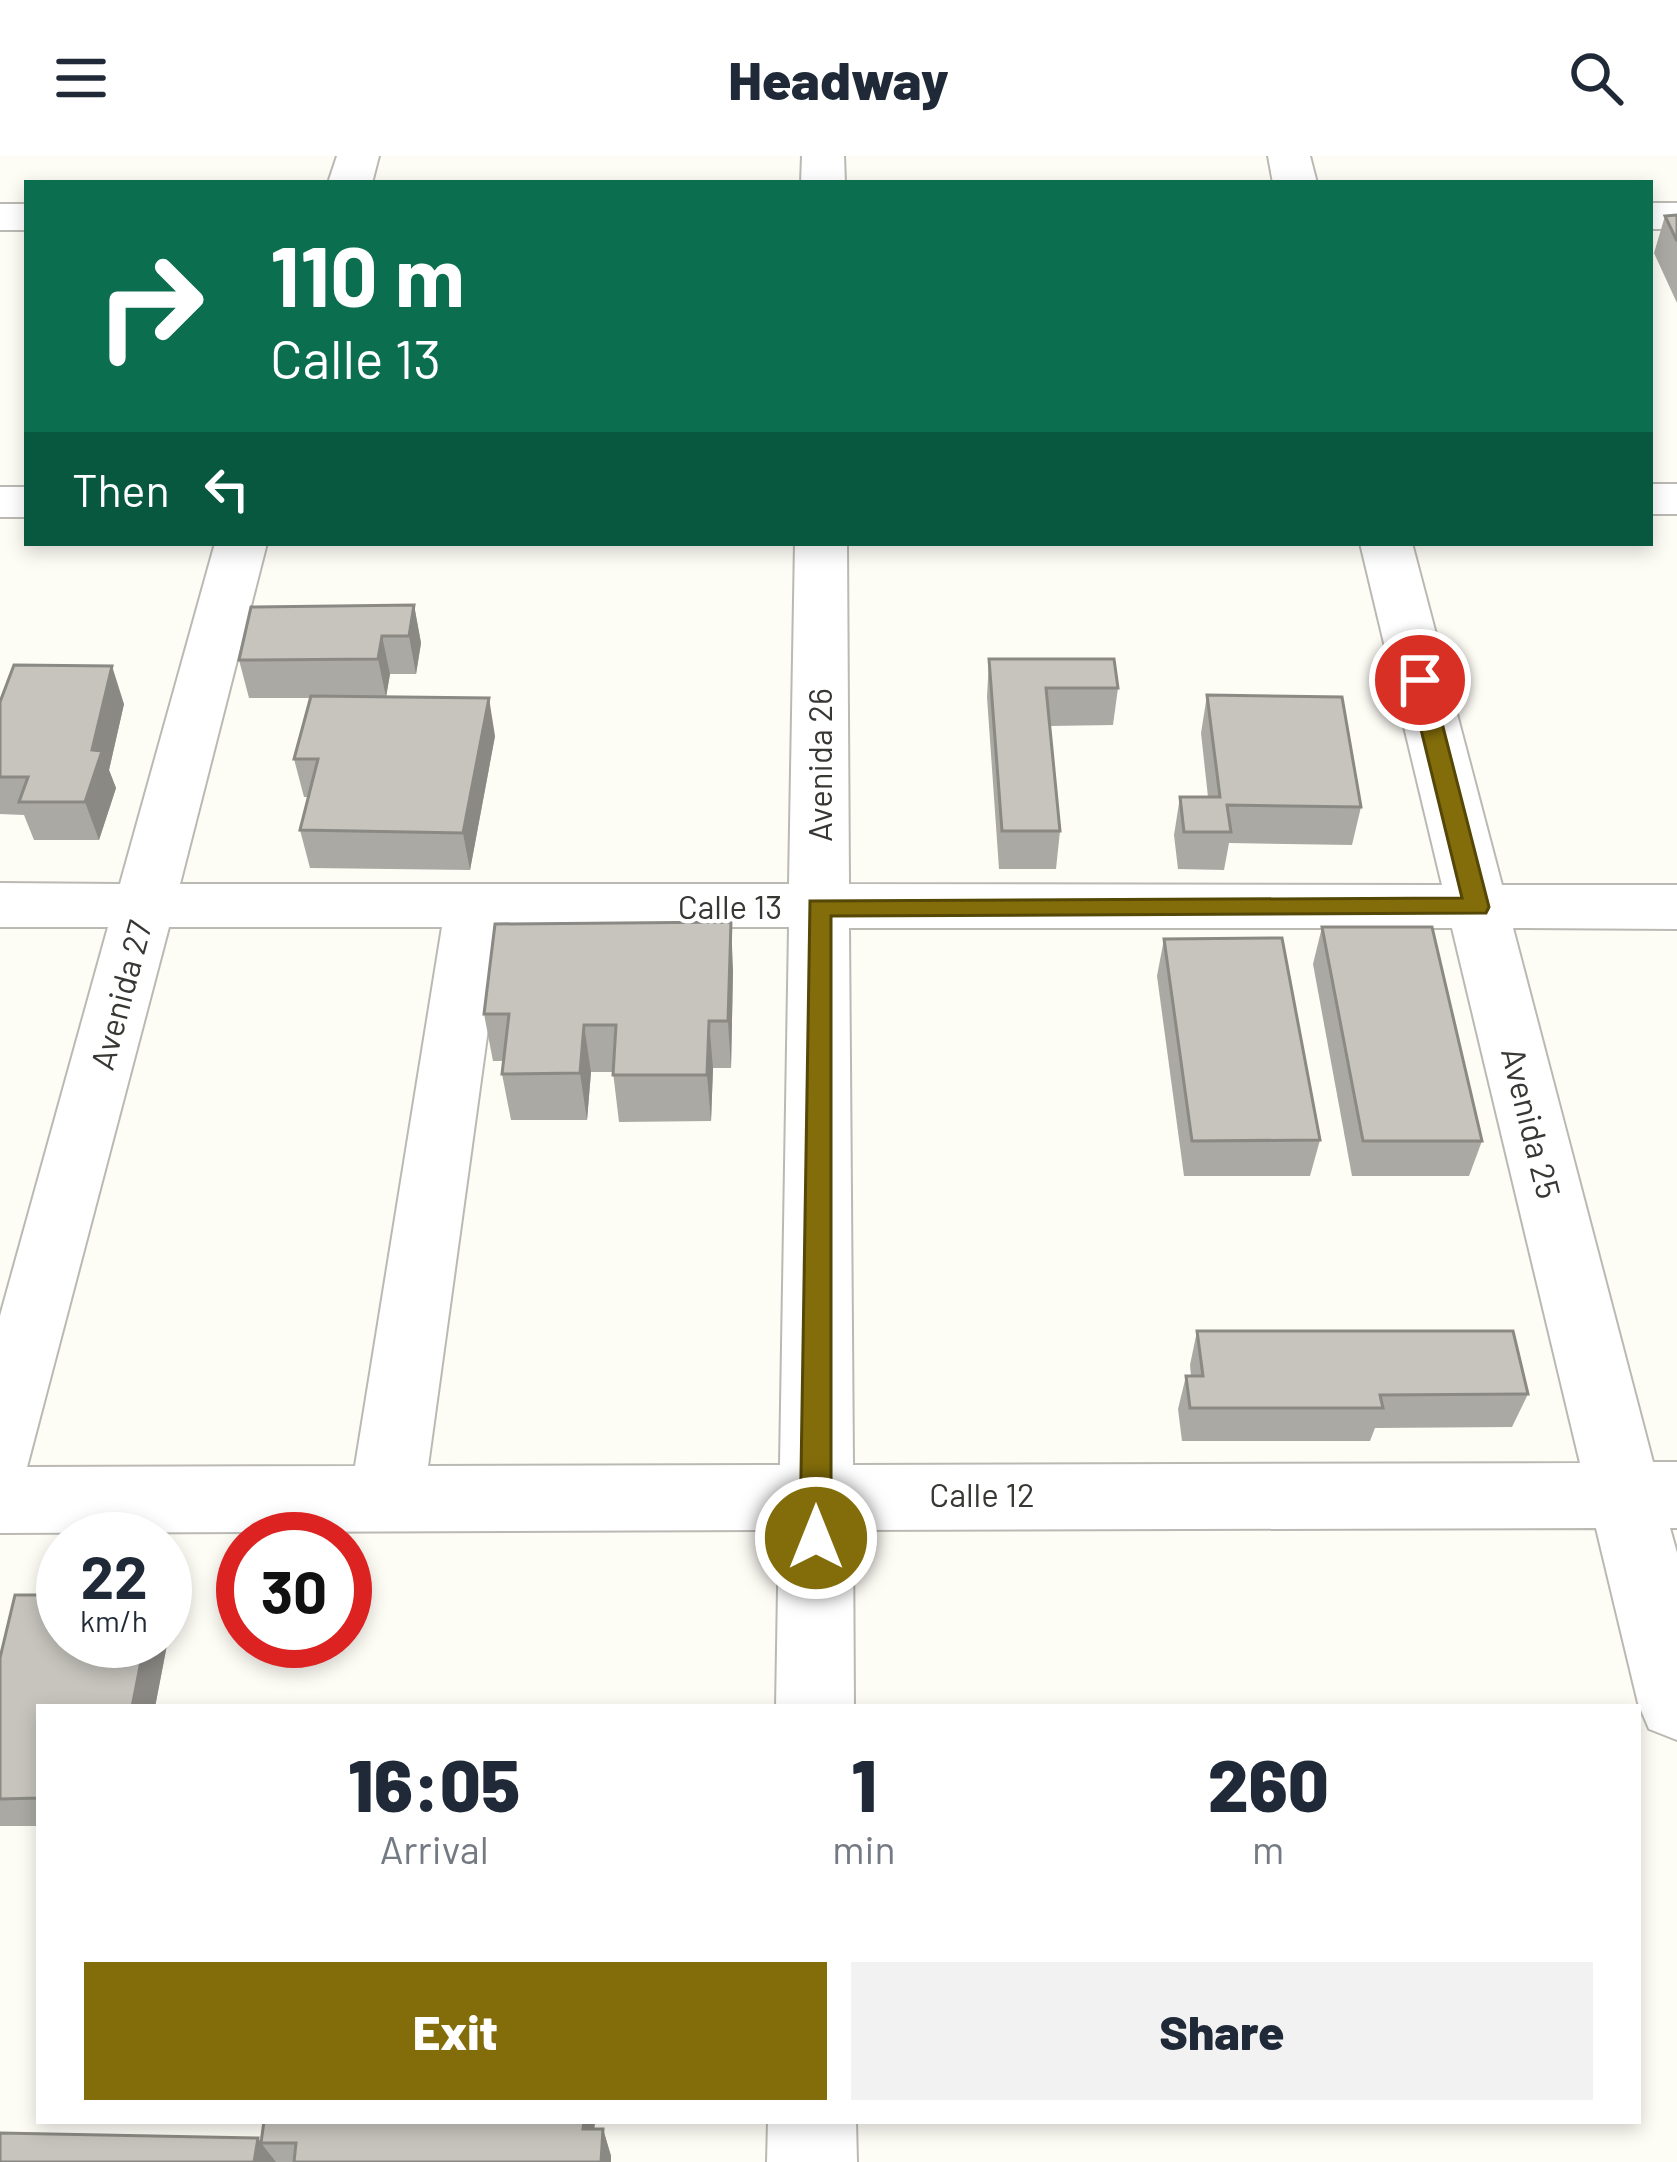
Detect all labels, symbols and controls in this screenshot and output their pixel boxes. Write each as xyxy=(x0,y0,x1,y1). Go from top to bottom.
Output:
icon: menu xyxy=(48,45,114,111)
icon: search xyxy=(1563,45,1629,111)
text: Headway xyxy=(728,46,949,111)
text: 110 m xyxy=(270,223,465,324)
icon: right xyxy=(72,228,228,384)
text: Calle 13 xyxy=(270,325,441,390)
icon: left xyxy=(194,456,260,522)
text: Then xyxy=(72,462,170,516)
pin xyxy=(1369,629,1471,731)
icon: arrive xyxy=(1387,647,1453,713)
street label: Avenida 26 xyxy=(799,688,839,842)
street label: Calle 13 xyxy=(678,886,782,926)
street label: Avenida 27 xyxy=(81,916,159,1074)
street label: Avenida 25 xyxy=(1494,1043,1570,1202)
street label: Calle 12 xyxy=(929,1474,1035,1514)
position arrow xyxy=(753,1475,879,1601)
speed limit sign: 30 xyxy=(216,1512,372,1668)
text: 22 xyxy=(80,1539,148,1611)
text: km/h xyxy=(80,1602,148,1638)
text: 16:05 xyxy=(348,1740,520,1826)
text: 1 xyxy=(851,1740,877,1826)
text: 260 xyxy=(1208,1740,1329,1826)
text: Arrival xyxy=(380,1825,489,1872)
text: min xyxy=(832,1825,896,1872)
text: m xyxy=(1252,1825,1284,1872)
button: Exit xyxy=(84,1962,827,2100)
button: Share xyxy=(851,1962,1593,2100)

